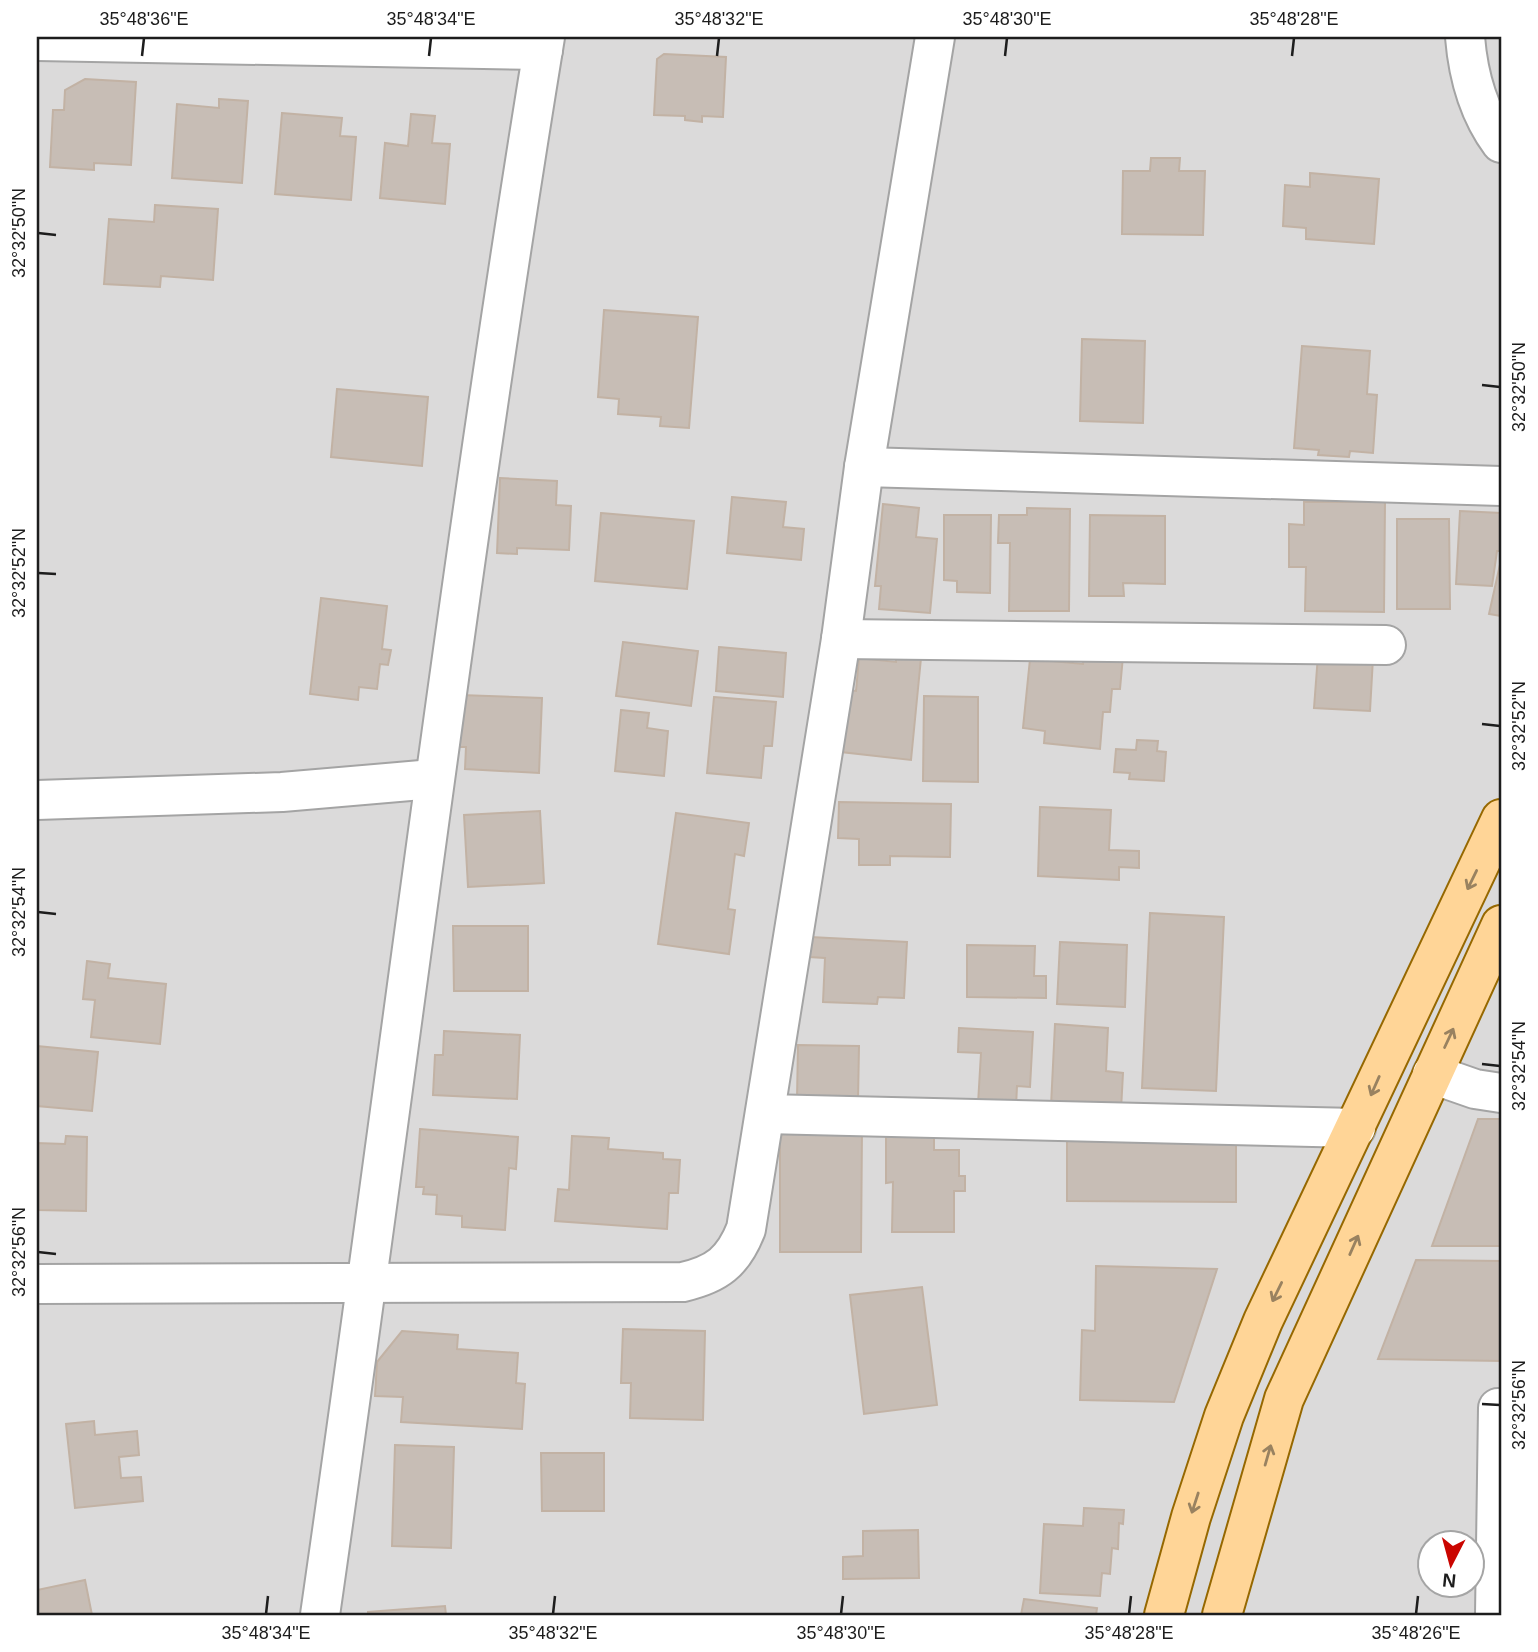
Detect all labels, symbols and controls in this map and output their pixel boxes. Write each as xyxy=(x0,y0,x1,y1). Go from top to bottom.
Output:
text: 35°48'36"E xyxy=(99,9,189,29)
text: 35°48'34"E xyxy=(386,9,476,29)
text: 35°48'32"E xyxy=(674,9,764,29)
text: 35°48'30"E xyxy=(962,9,1052,29)
text: 35°48'28"E xyxy=(1249,9,1339,29)
text: 32°32'50"N xyxy=(9,188,29,278)
text: 32°32'50"N xyxy=(1509,342,1529,432)
text: 32°32'52"N xyxy=(9,528,29,618)
text: 32°32'52"N xyxy=(1509,681,1529,771)
text: 32°32'54"N xyxy=(9,867,29,957)
one-way arrow xyxy=(1464,869,1478,890)
text: 32°32'54"N xyxy=(1509,1021,1529,1111)
one-way arrow xyxy=(1443,1028,1456,1050)
one-way arrow xyxy=(1368,1075,1381,1096)
text: 32°32'56"N xyxy=(9,1207,29,1297)
one-way arrow xyxy=(1348,1235,1361,1257)
one-way arrow xyxy=(1270,1281,1283,1302)
text: 32°32'56"N xyxy=(1509,1360,1529,1450)
one-way arrow xyxy=(1262,1445,1275,1467)
one-way arrow xyxy=(1188,1492,1200,1514)
north arrow xyxy=(1416,1530,1486,1600)
text: N xyxy=(1441,1569,1457,1592)
text: 35°48'34"E xyxy=(221,1623,311,1643)
text: 35°48'32"E xyxy=(508,1623,598,1643)
text: 35°48'30"E xyxy=(796,1623,886,1643)
text: 35°48'28"E xyxy=(1084,1623,1174,1643)
text: 35°48'26"E xyxy=(1371,1623,1461,1643)

